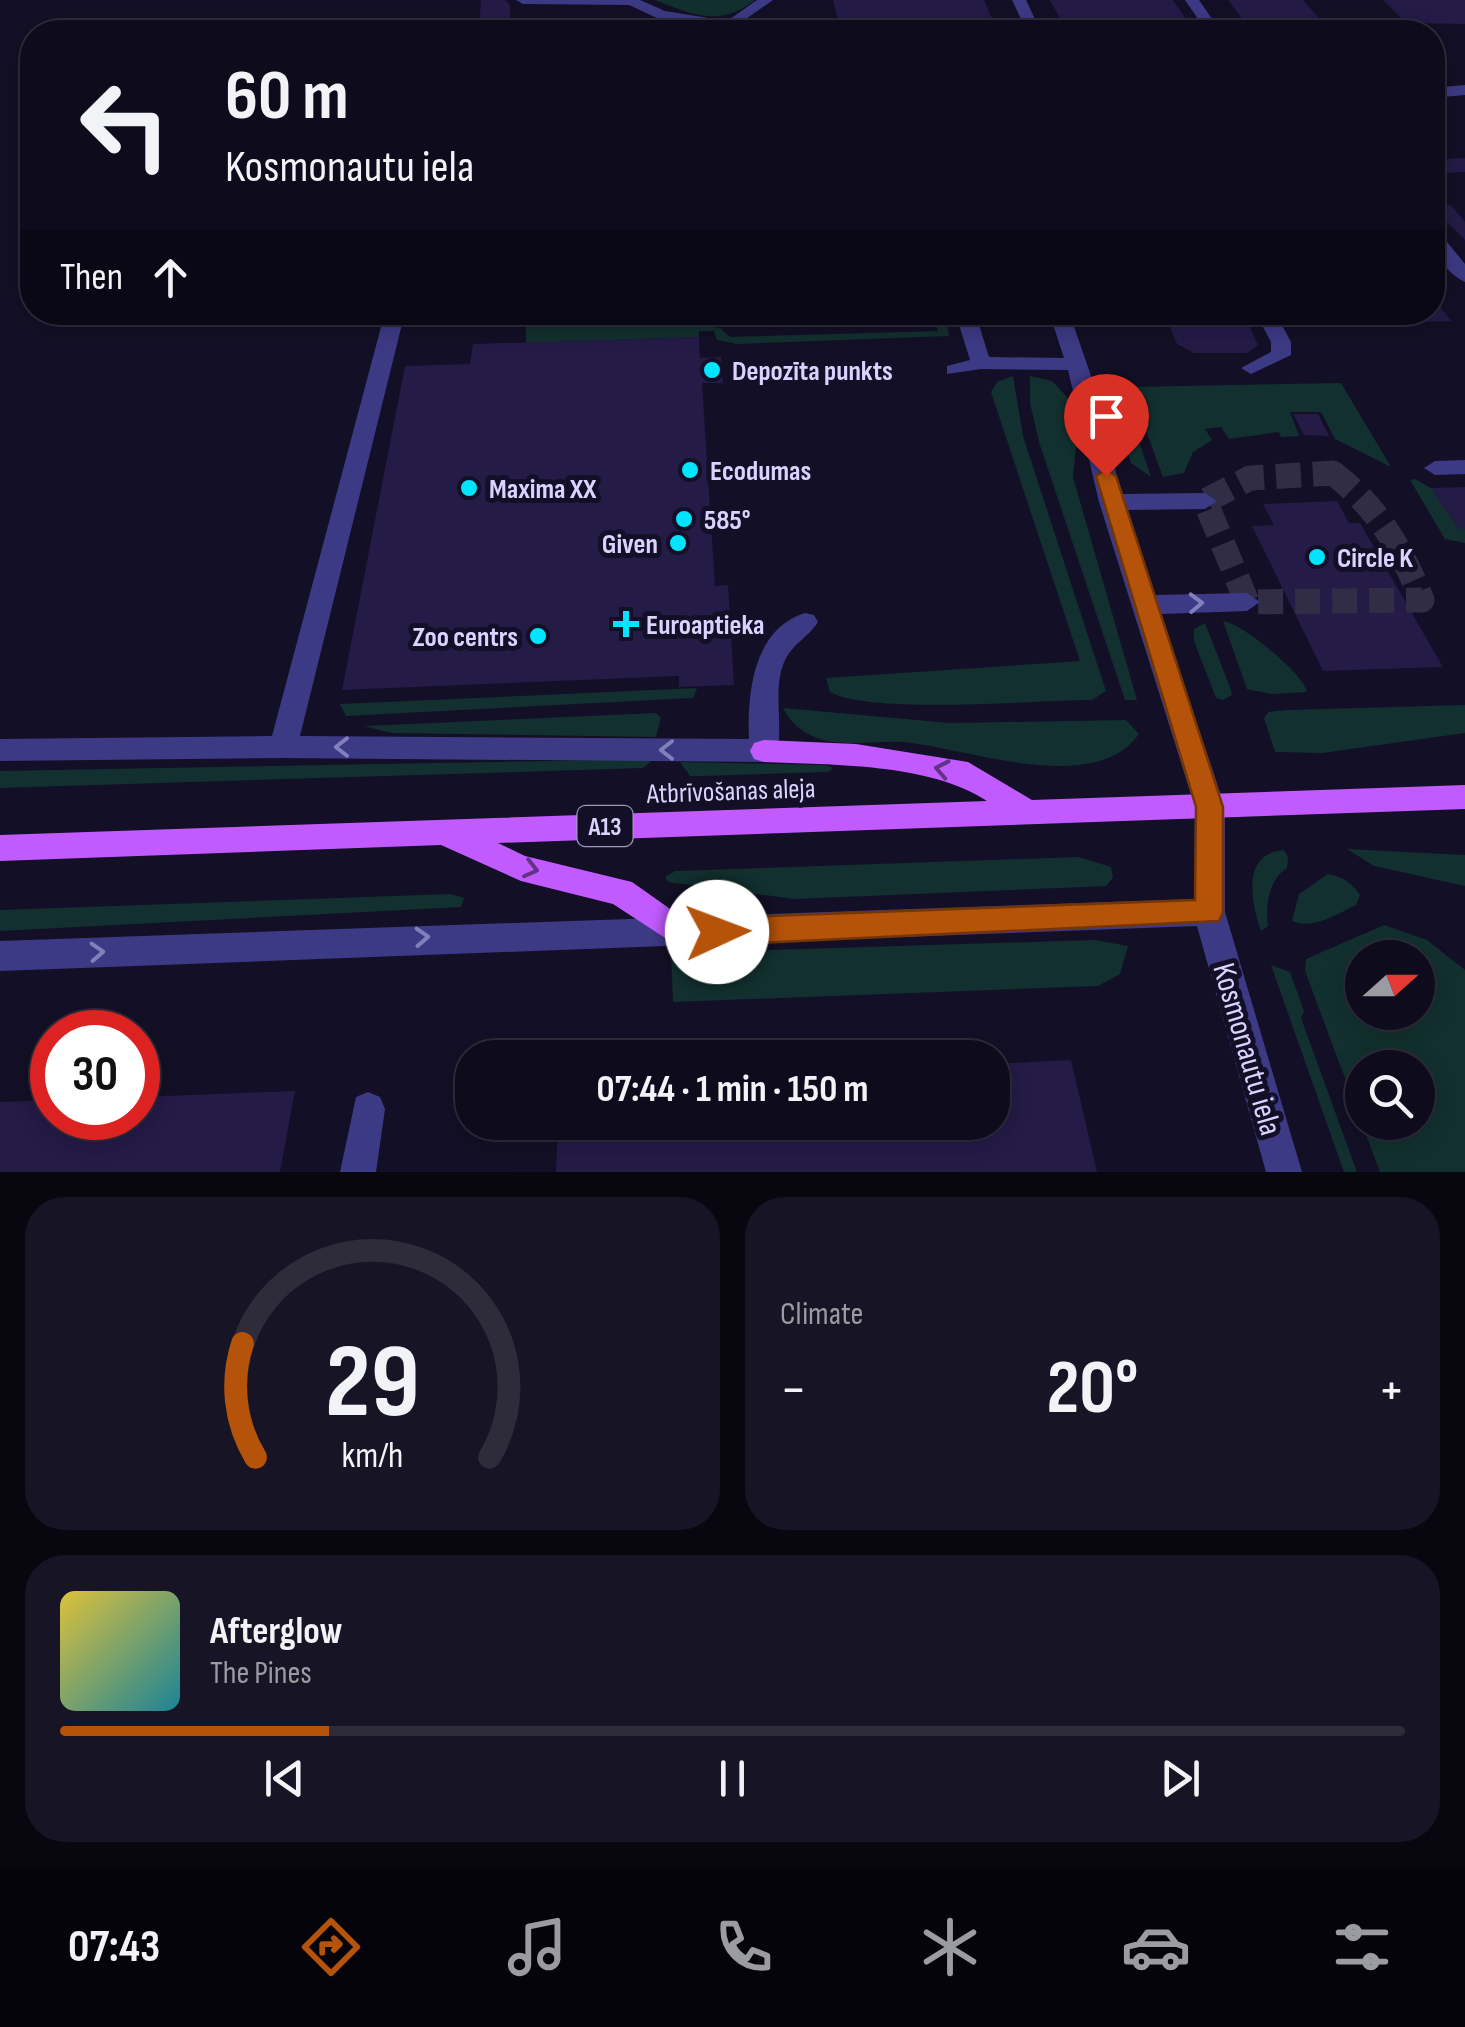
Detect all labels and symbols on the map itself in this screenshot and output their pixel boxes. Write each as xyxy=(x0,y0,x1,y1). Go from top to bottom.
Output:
place label: Depozīta punkts xyxy=(732,355,893,388)
marker: Depozīta punkts xyxy=(701,359,723,381)
pin xyxy=(1064,374,1149,477)
place label: Ecodumas xyxy=(710,455,811,488)
marker: Ecodumas xyxy=(679,459,701,481)
place label: Maxima XX xyxy=(489,473,597,506)
marker: Maxima XX xyxy=(458,477,480,499)
place label: 585° xyxy=(704,504,751,537)
marker: 585° xyxy=(673,508,695,530)
place label: Given xyxy=(602,528,658,561)
marker: Given xyxy=(667,532,689,554)
place label: Circle K xyxy=(1337,542,1413,575)
marker: Circle K xyxy=(1306,546,1328,568)
one-way arrow xyxy=(1188,593,1204,614)
place label: Euroaptieka xyxy=(646,609,765,642)
marker: Euroaptieka xyxy=(615,613,637,635)
place label: Zoo centrs xyxy=(413,621,518,654)
marker: Zoo centrs xyxy=(527,625,549,647)
one-way arrow xyxy=(333,736,348,758)
one-way arrow xyxy=(658,739,674,761)
one-way arrow xyxy=(933,759,950,780)
street label: Atbrīvošanas aleja xyxy=(645,772,816,811)
road number: A13 xyxy=(578,806,632,846)
one-way arrow xyxy=(522,857,539,878)
position arrow xyxy=(665,880,769,984)
one-way arrow xyxy=(415,927,431,948)
north arrow xyxy=(1345,940,1435,1030)
one-way arrow xyxy=(90,941,106,962)
street label: Kosmonautu iela xyxy=(1203,959,1290,1140)
speed limit sign: 30 xyxy=(30,1010,160,1140)

